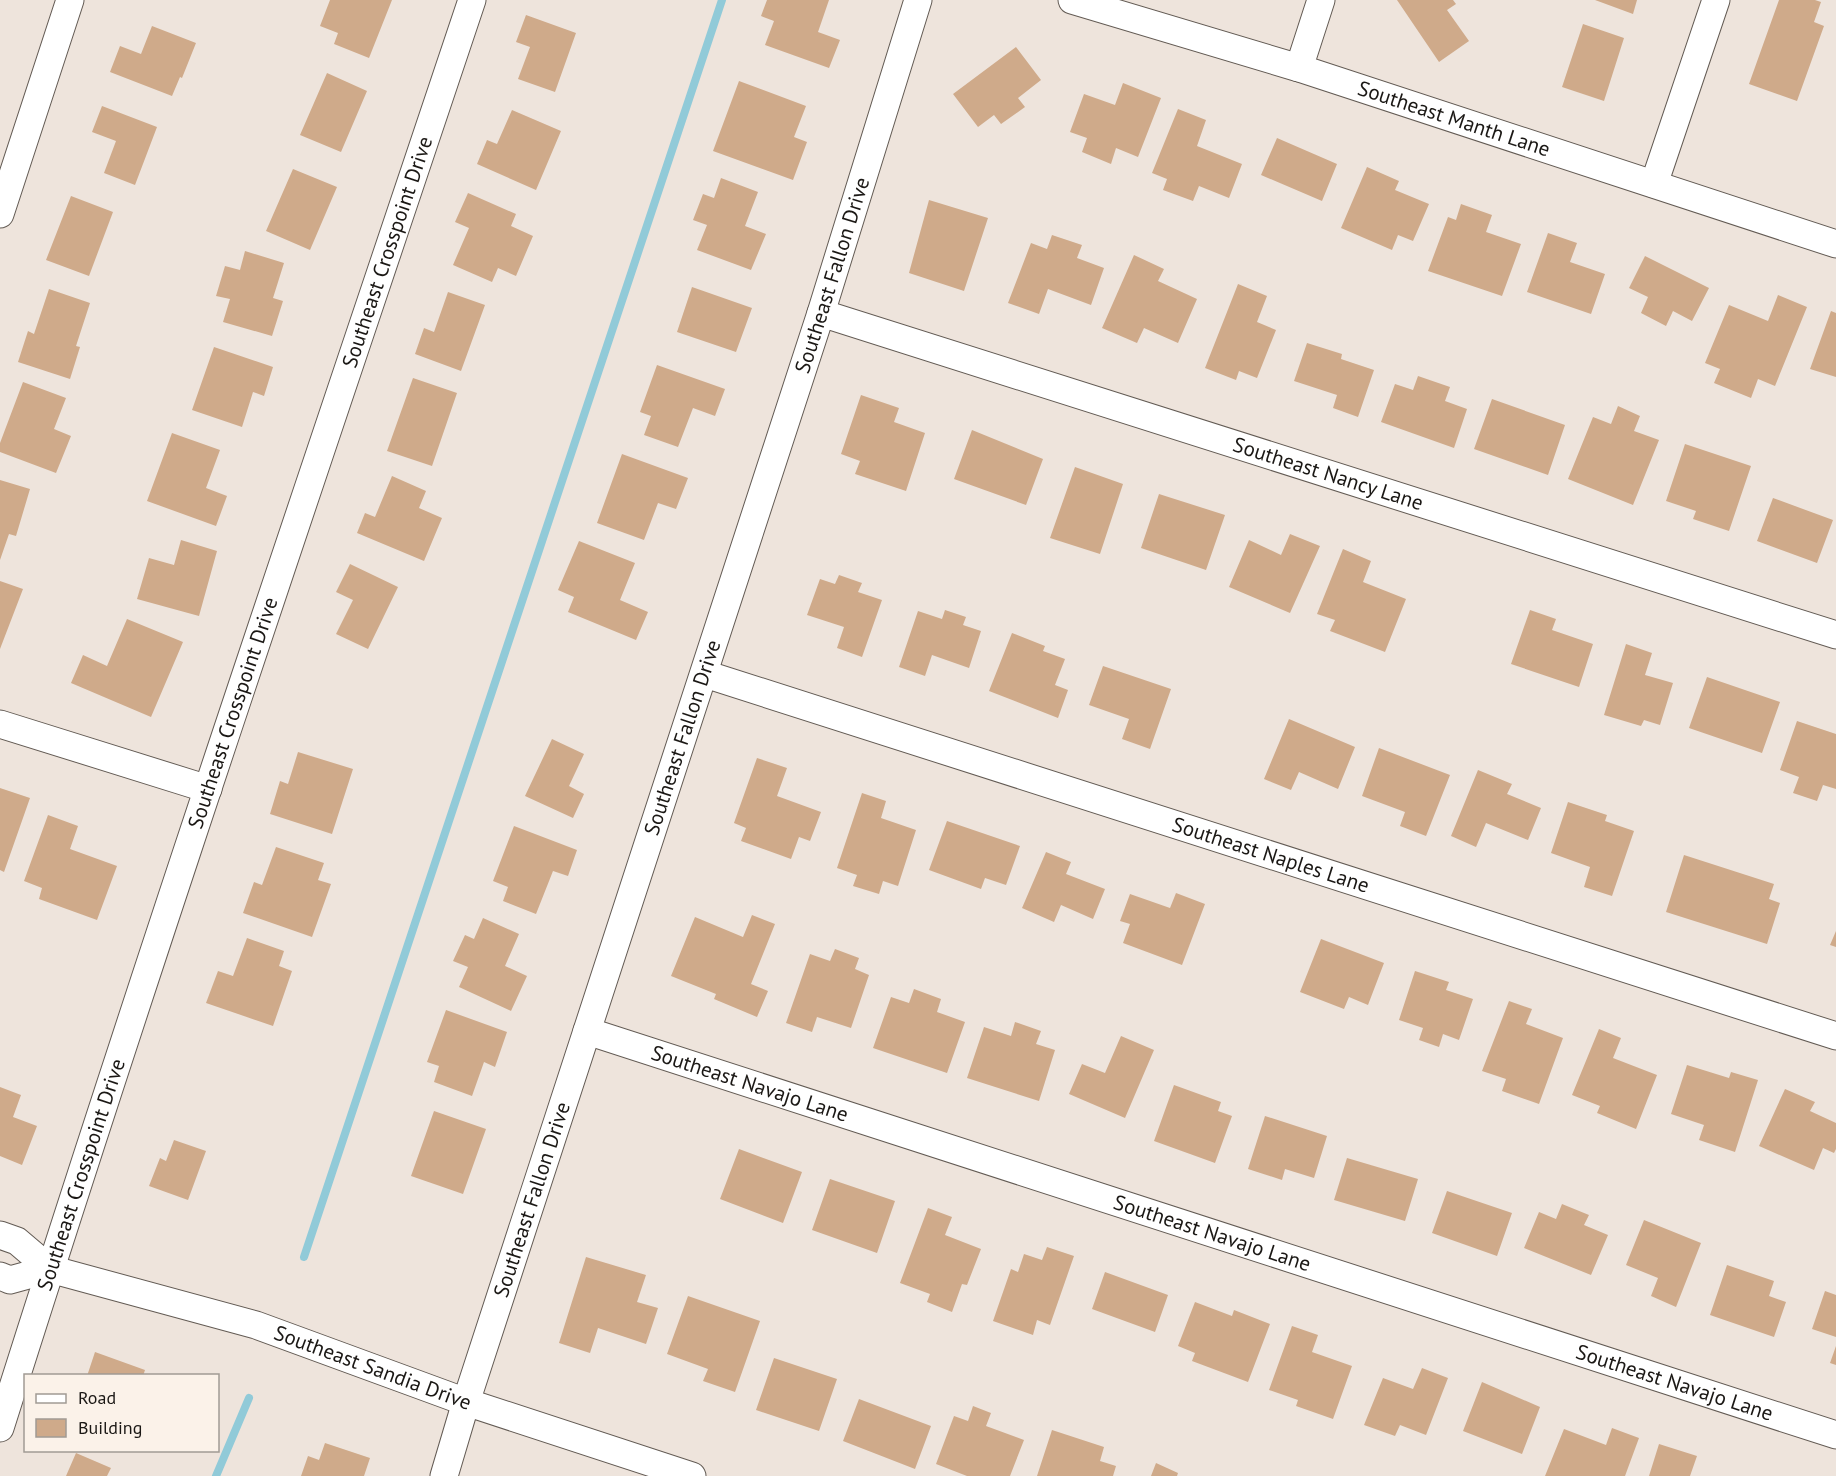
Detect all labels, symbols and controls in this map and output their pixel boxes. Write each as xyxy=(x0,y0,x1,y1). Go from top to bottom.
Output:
street label: Southeast Manth Lane xyxy=(1354,74,1554,162)
street label: Southeast Crosspoint Drive xyxy=(336,133,438,371)
street label: Southeast Fallon Drive xyxy=(788,174,875,377)
street label: Southeast Nancy Lane xyxy=(1230,431,1427,516)
street label: Southeast Crosspoint Drive xyxy=(181,594,284,832)
street label: Southeast Fallon Drive xyxy=(638,636,727,839)
street label: Southeast Naples Lane xyxy=(1169,810,1373,899)
street label: Southeast Navajo Lane xyxy=(648,1039,852,1128)
street label: Southeast Crosspoint Drive xyxy=(31,1055,131,1294)
street label: Southeast Fallon Drive xyxy=(487,1098,576,1301)
street label: Southeast Navajo Lane xyxy=(1110,1188,1314,1277)
street label: Southeast Sandia Drive xyxy=(270,1319,475,1416)
street label: Southeast Navajo Lane xyxy=(1573,1338,1777,1427)
legend xyxy=(24,1374,219,1452)
text: Road xyxy=(78,1386,116,1409)
text: Building xyxy=(78,1416,142,1439)

